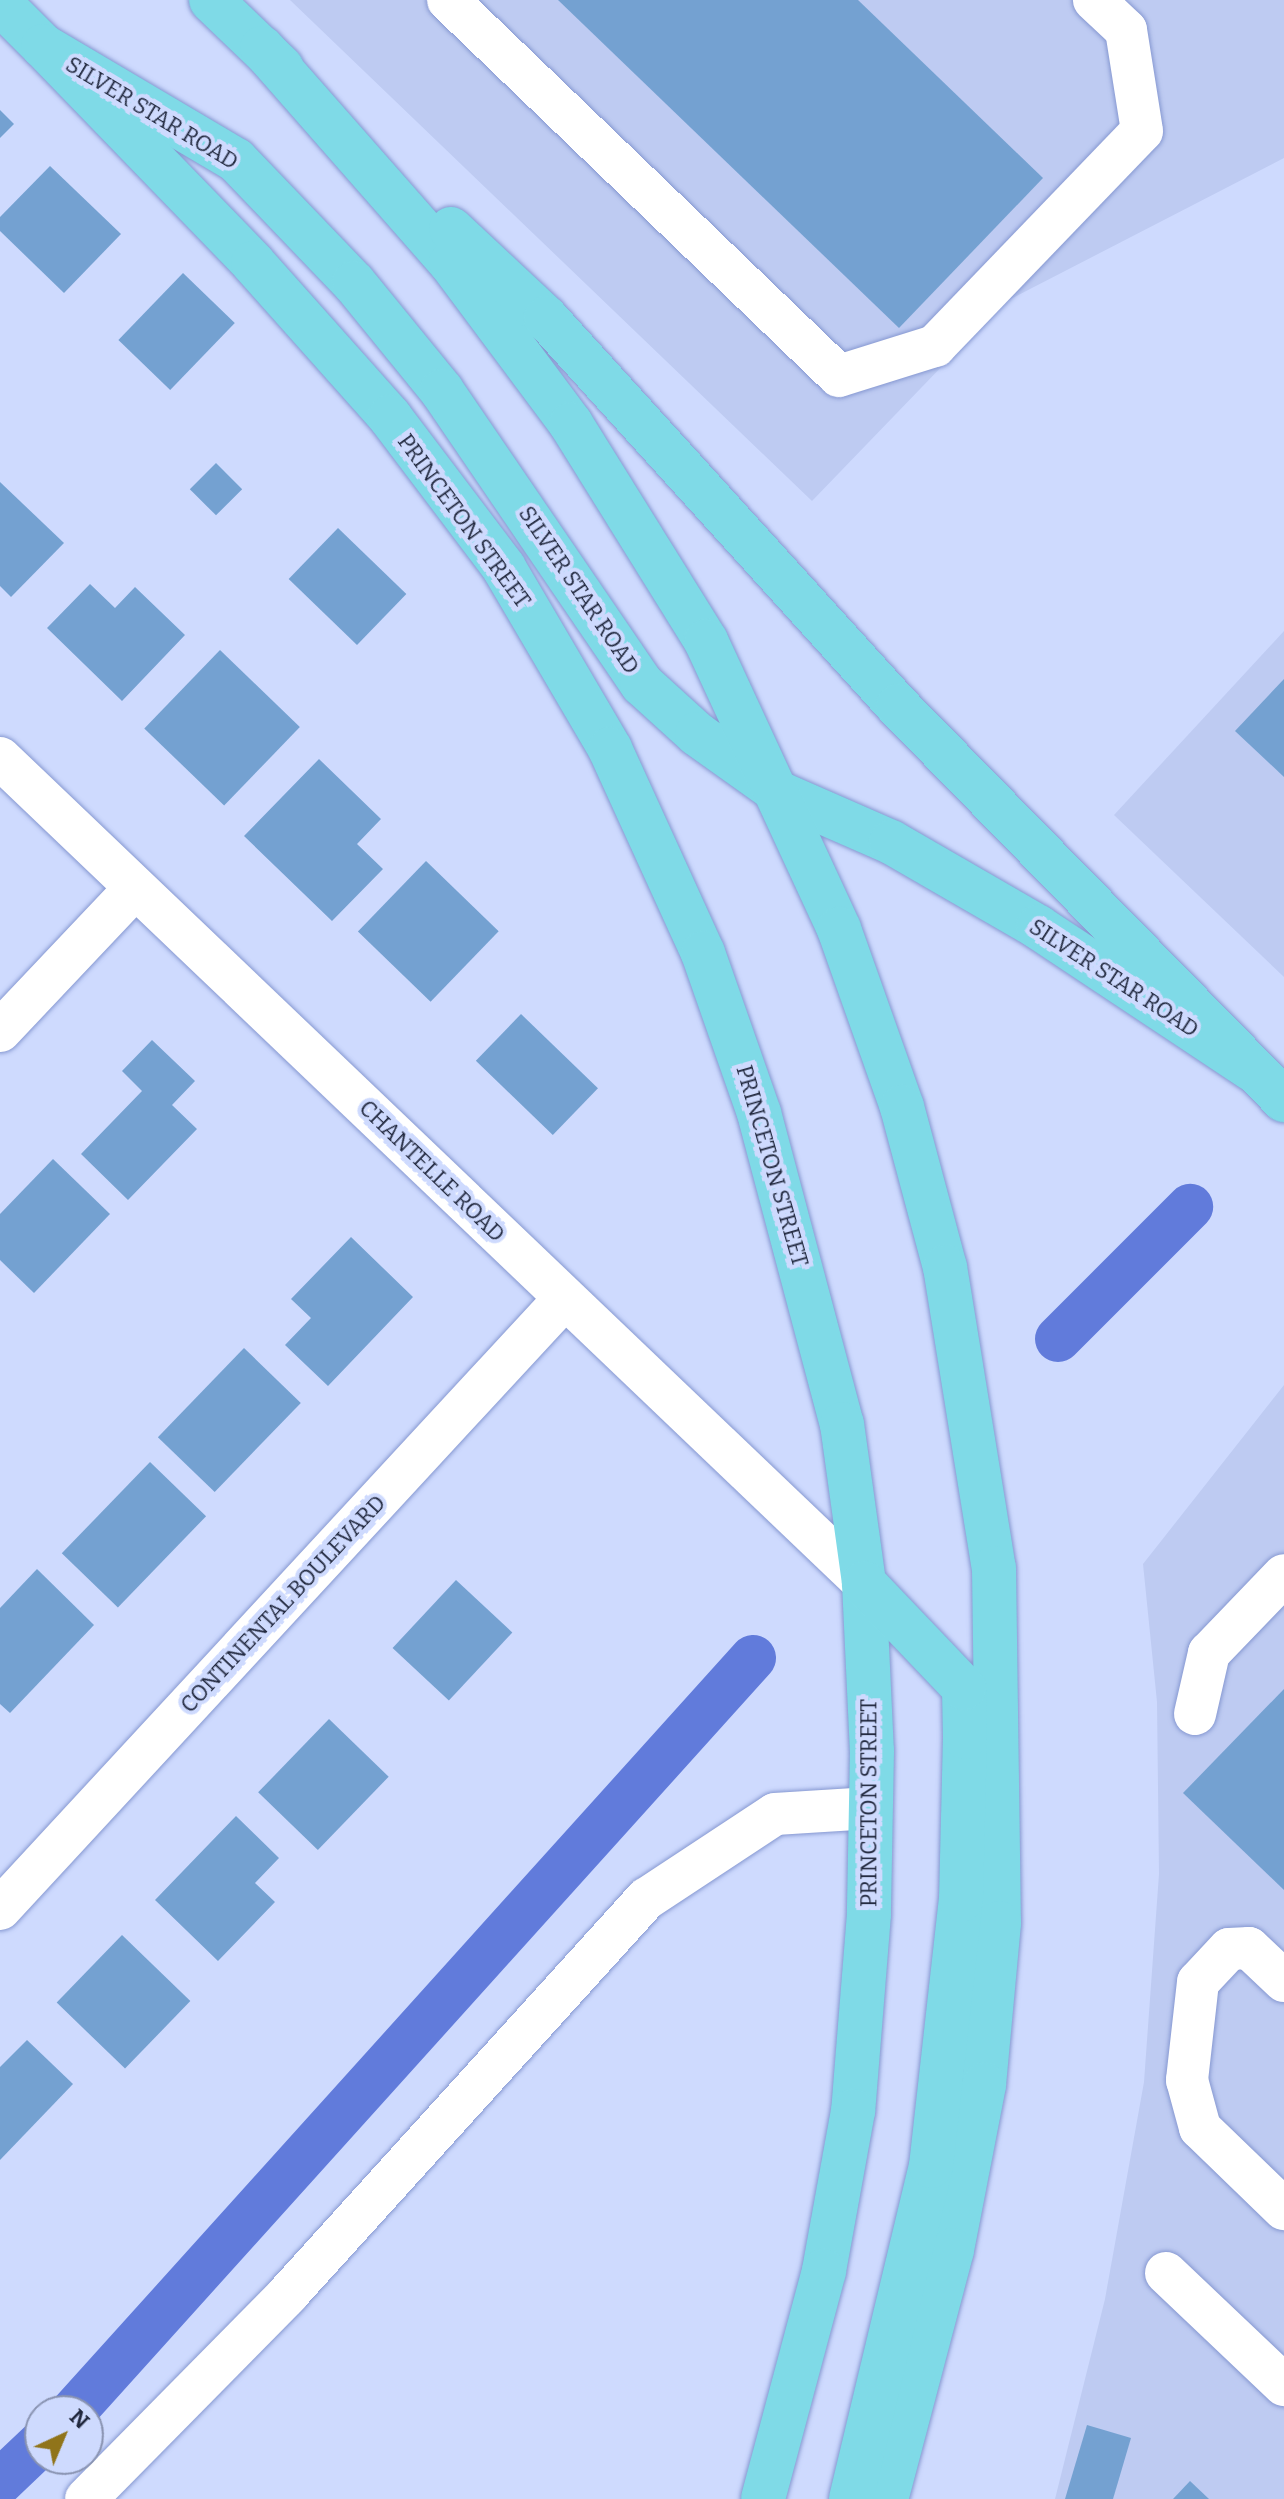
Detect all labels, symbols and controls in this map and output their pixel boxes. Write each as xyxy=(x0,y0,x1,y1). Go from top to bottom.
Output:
street label: SILVER STAR ROAD xyxy=(61,51,243,175)
street label: PRINCETON STREET xyxy=(392,429,536,613)
street label: SILVER STAR ROAD xyxy=(513,501,645,679)
street label: SILVER STAR ROAD xyxy=(1024,913,1204,1043)
street label: PRINCETON STREET xyxy=(731,1062,813,1270)
street label: CHANTELLE ROAD xyxy=(354,1095,510,1247)
street label: CONTINENTAL BOULEVARD xyxy=(175,1490,391,1718)
street label: PRINCETON STREET xyxy=(856,1699,882,1907)
north arrow xyxy=(24,2395,104,2475)
text: N xyxy=(64,2403,95,2434)

